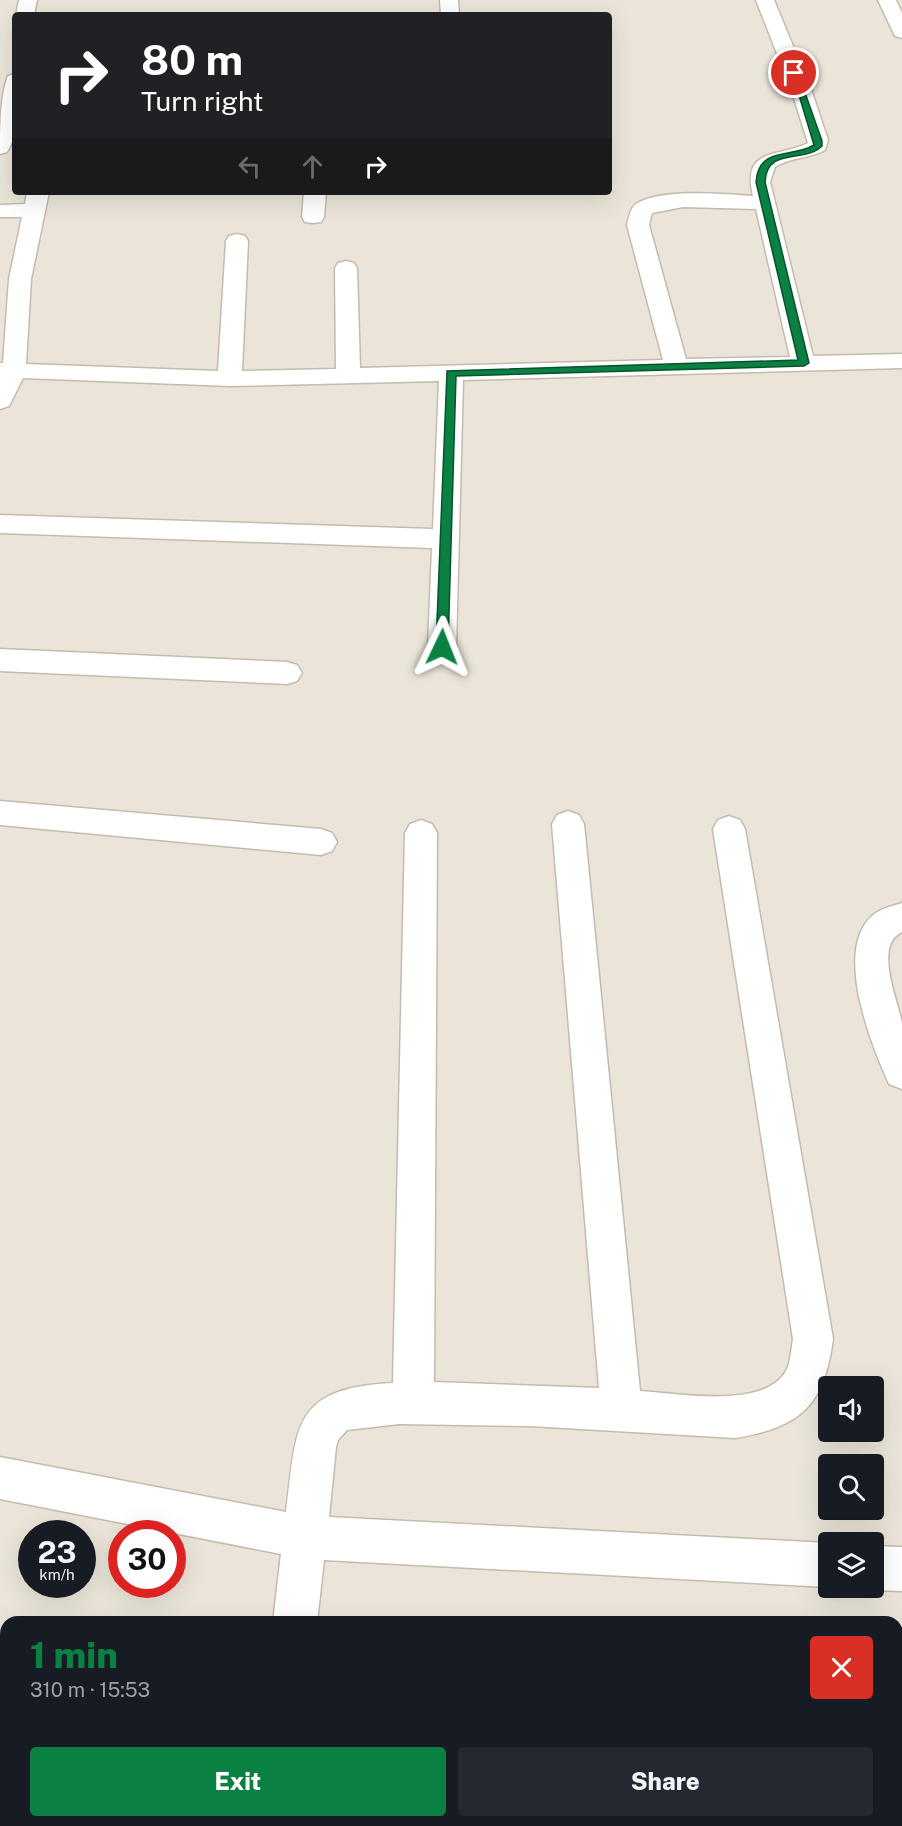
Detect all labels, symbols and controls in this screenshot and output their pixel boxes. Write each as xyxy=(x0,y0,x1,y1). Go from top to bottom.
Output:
text: 80 m xyxy=(141,35,243,84)
icon: right xyxy=(42,36,120,114)
pin xyxy=(768,47,819,98)
icon: arrive xyxy=(777,56,810,89)
text: Turn right xyxy=(141,85,264,117)
icon: left xyxy=(233,150,266,183)
icon: ahead xyxy=(296,150,329,183)
icon: right xyxy=(359,150,392,183)
position arrow xyxy=(410,615,474,679)
map controls xyxy=(818,1376,884,1598)
button: sound xyxy=(818,1376,884,1442)
button: search xyxy=(818,1454,884,1520)
speed limit sign: 30 xyxy=(108,1520,186,1598)
button: layers xyxy=(818,1532,884,1598)
text: 23 xyxy=(37,1534,77,1570)
text: km/h xyxy=(39,1566,75,1583)
text: 1 min xyxy=(30,1634,118,1676)
button: close xyxy=(810,1636,873,1699)
text: 310 m · 15:53 xyxy=(30,1678,150,1702)
button: Exit xyxy=(30,1747,446,1816)
button: Share xyxy=(458,1747,873,1816)

